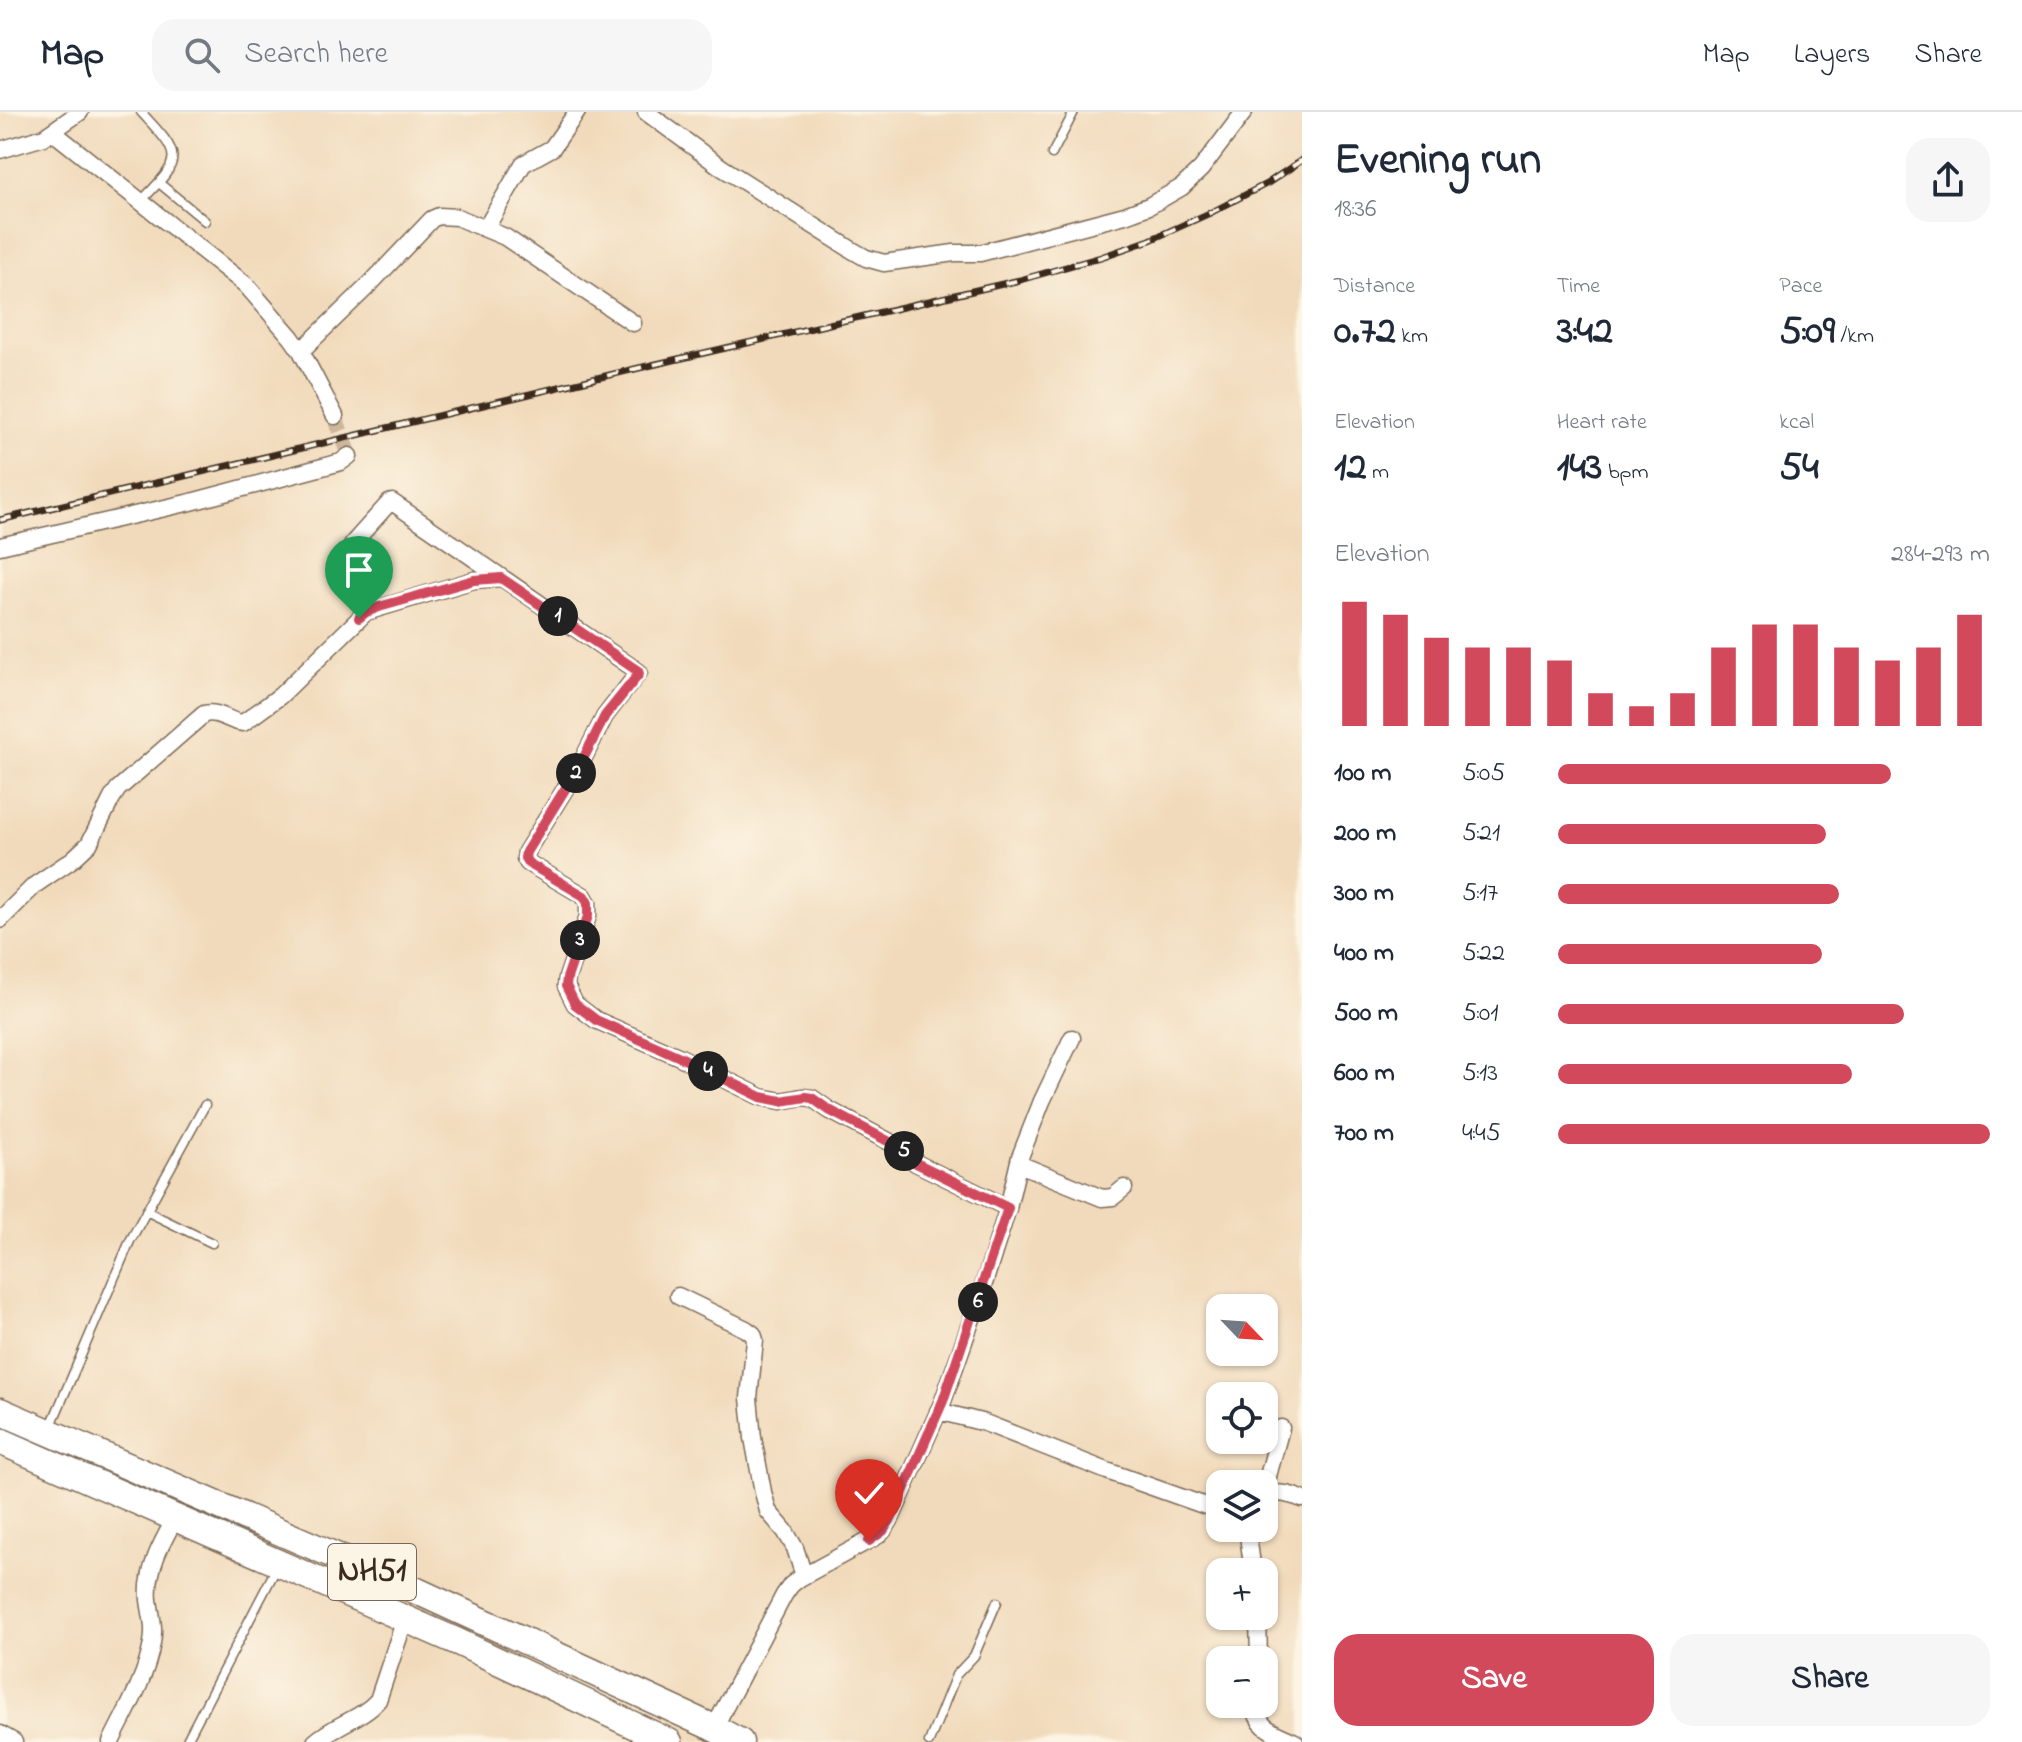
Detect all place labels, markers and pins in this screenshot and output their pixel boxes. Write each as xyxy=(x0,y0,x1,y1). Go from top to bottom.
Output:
pin xyxy=(325,536,393,618)
pin: 1 xyxy=(538,596,578,636)
pin: 2 xyxy=(556,753,596,793)
pin: 3 xyxy=(560,920,600,960)
pin: 4 xyxy=(688,1051,728,1091)
pin: 5 xyxy=(884,1131,924,1171)
pin: 6 xyxy=(958,1282,998,1322)
pin xyxy=(835,1459,903,1541)

